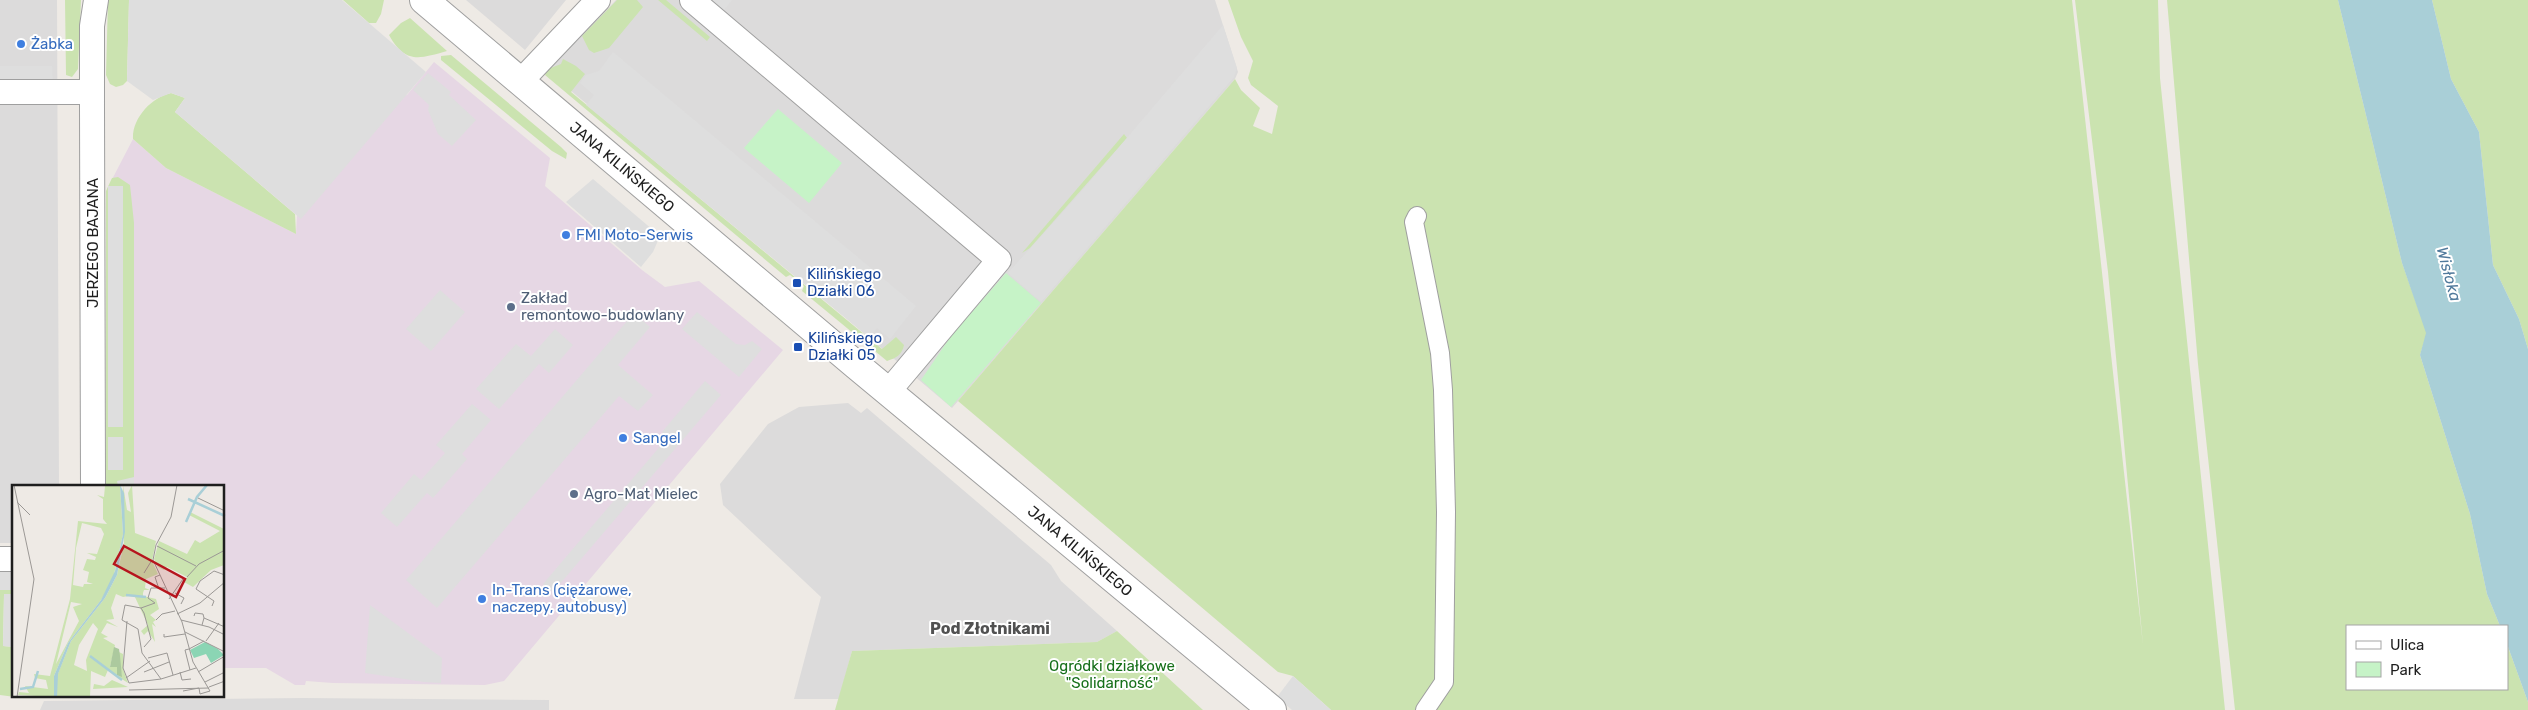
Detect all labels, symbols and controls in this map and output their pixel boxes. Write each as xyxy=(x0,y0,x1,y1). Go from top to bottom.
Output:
place label: Żabka xyxy=(31,35,73,53)
marker: Żabka xyxy=(15,38,27,50)
street label: JANA KILIŃSKIEGO xyxy=(566,118,678,216)
street label: JERZEGO BAJANA xyxy=(84,178,102,308)
place label: FMI Moto-Serwis xyxy=(576,226,693,244)
marker: FMI Moto-Serwis xyxy=(560,229,572,241)
water label: Wisłoka xyxy=(2433,245,2465,303)
place label: Kilińskiego Działki 06 xyxy=(807,265,881,300)
marker: Kilińskiego Działki 06 xyxy=(791,277,803,289)
place label: Zakład remontowo-budowlany xyxy=(521,289,684,324)
marker: Zakład remontowo-budowlany xyxy=(505,301,517,313)
place label: Kilińskiego Działki 05 xyxy=(808,329,882,364)
marker: Kilińskiego Działki 05 xyxy=(792,341,804,353)
place label: Sangel xyxy=(633,429,681,447)
marker: Sangel xyxy=(617,432,629,444)
inset map xyxy=(12,485,225,698)
place label: Agro-Mat Mielec xyxy=(584,485,698,503)
marker: Agro-Mat Mielec xyxy=(568,488,580,500)
street label: JANA KILIŃSKIEGO xyxy=(1024,502,1136,600)
place label: In-Trans (ciężarowe, naczepy, autobusy) xyxy=(492,581,632,616)
marker: In-Trans (ciężarowe, naczepy, autobusy) xyxy=(476,593,488,605)
district label: Pod Złotnikami xyxy=(930,619,1050,638)
legend xyxy=(2346,625,2508,690)
text: Ulica xyxy=(2390,636,2424,654)
park label: Ogródki działkowe "Solidarność" xyxy=(1049,657,1175,692)
text: Park xyxy=(2390,661,2421,679)

